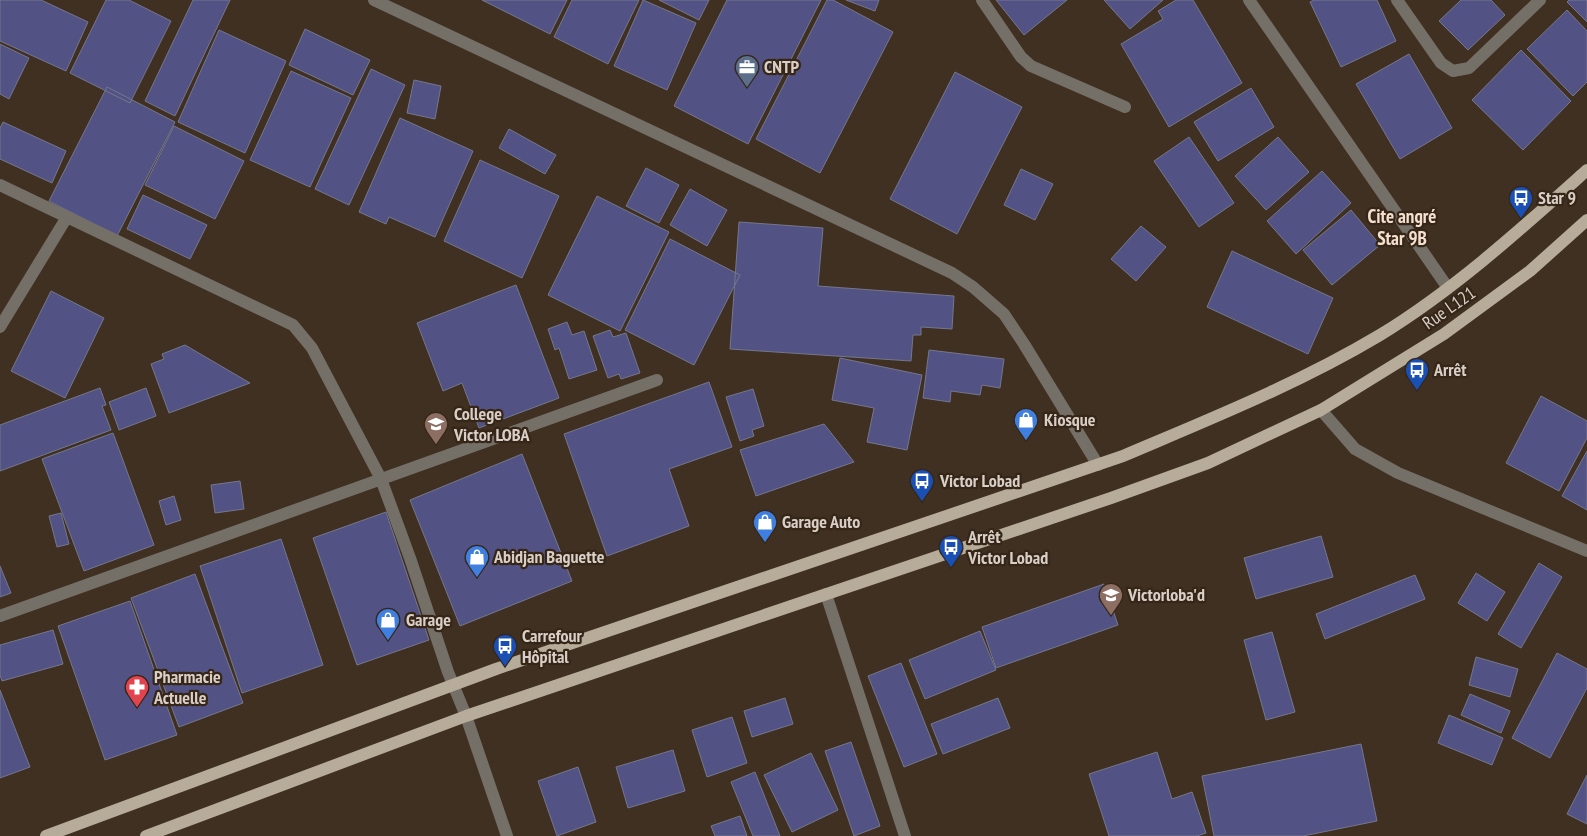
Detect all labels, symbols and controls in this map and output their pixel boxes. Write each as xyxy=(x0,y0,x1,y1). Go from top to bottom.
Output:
office icon: CNTP xyxy=(734,54,760,88)
place label: CNTP xyxy=(764,55,799,78)
bus stop icon: Star 9 xyxy=(1508,185,1534,219)
place label: Star 9 xyxy=(1538,186,1576,209)
district label: Cite angré Star 9B xyxy=(1367,204,1437,250)
street label: Rue L121 xyxy=(1418,281,1480,334)
bus stop icon: Arrêt xyxy=(1404,357,1430,391)
place label: Arrêt xyxy=(1433,358,1467,381)
place label: College Victor LOBA xyxy=(453,402,531,446)
shop icon: Kiosque xyxy=(1013,407,1039,441)
place label: Kiosque xyxy=(1044,408,1096,431)
school or university icon: College Victor LOBA xyxy=(423,411,449,445)
bus stop icon: Victor Lobad xyxy=(909,468,935,502)
place label: Victor Lobad xyxy=(939,469,1020,492)
shop icon: Garage Auto xyxy=(752,509,778,543)
place label: Garage Auto xyxy=(782,510,860,533)
place label: Arrêt Victor Lobad xyxy=(967,525,1048,569)
bus stop icon: Arrêt Victor Lobad xyxy=(938,534,964,568)
shop icon: Abidjan Baguette xyxy=(464,544,490,578)
place label: Abidjan Baguette xyxy=(493,545,605,568)
school or university icon: Victorloba'd xyxy=(1098,582,1124,616)
place label: Victorloba'd xyxy=(1127,583,1205,606)
shop icon: Garage xyxy=(375,607,401,641)
place label: Garage xyxy=(406,608,451,631)
place label: Carrefour Hôpital xyxy=(522,624,583,668)
bus stop icon: Carrefour Hôpital xyxy=(492,633,518,667)
place label: Pharmacie Actuelle xyxy=(153,665,221,709)
pharmacy icon: Pharmacie Actuelle xyxy=(124,674,150,708)

